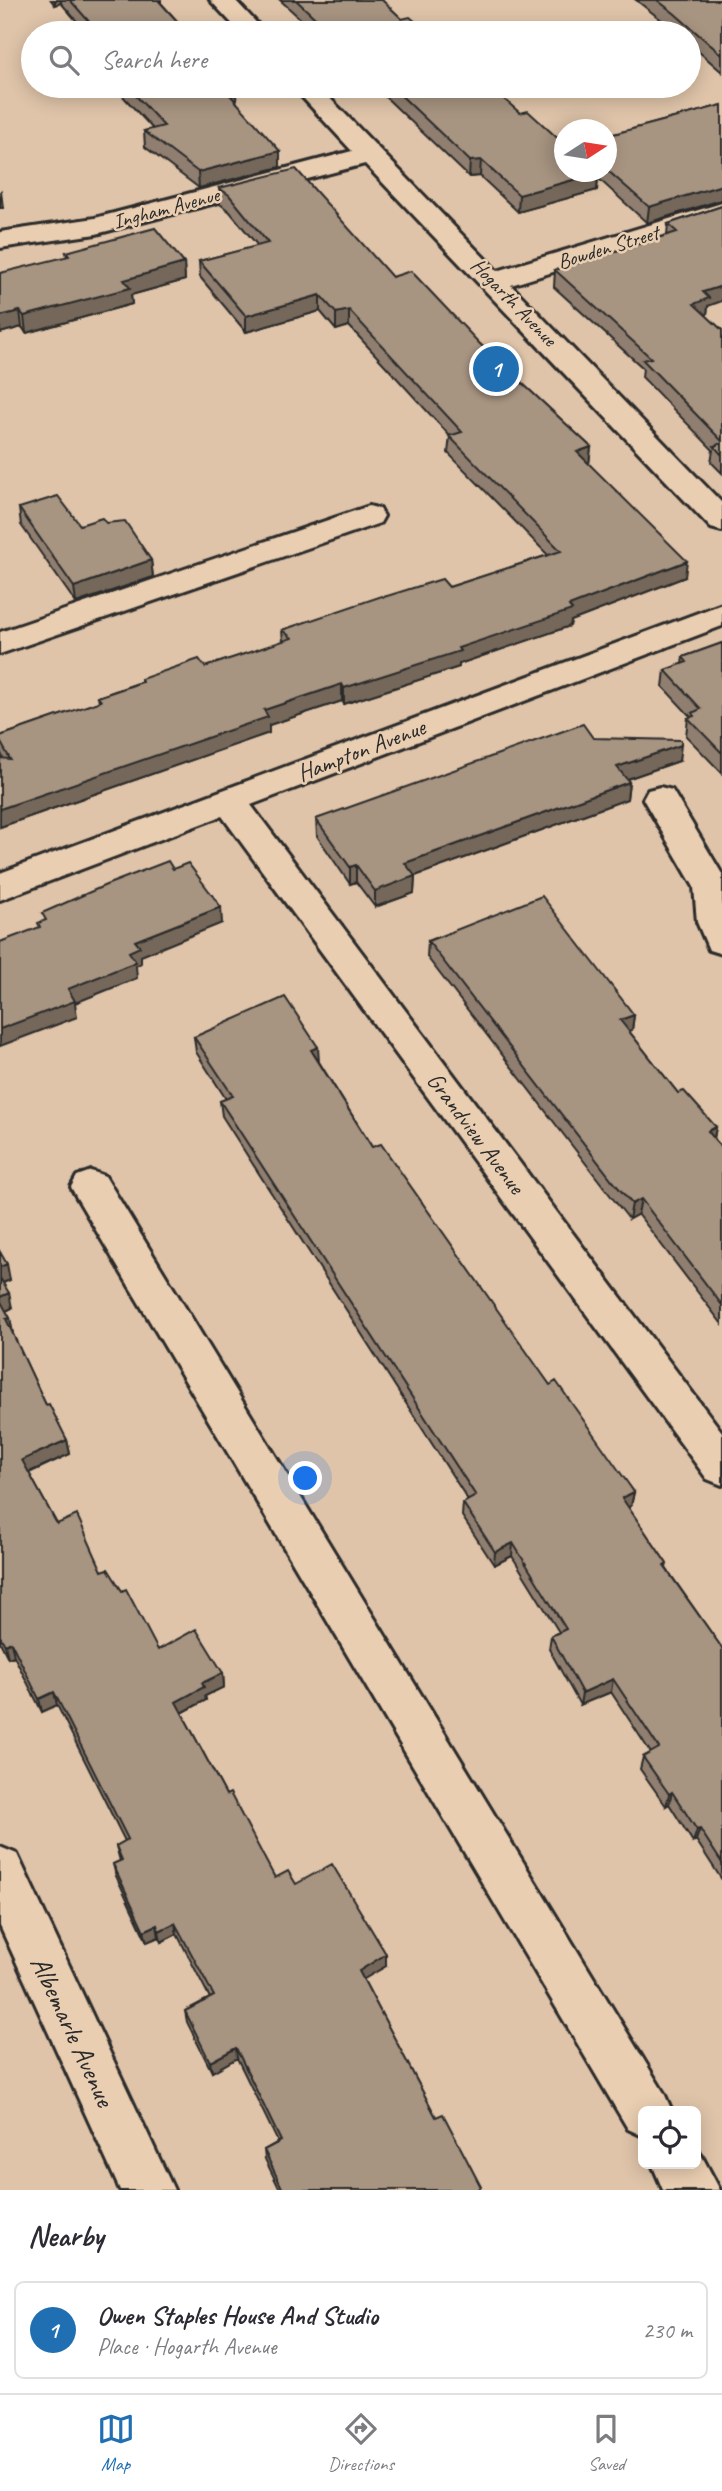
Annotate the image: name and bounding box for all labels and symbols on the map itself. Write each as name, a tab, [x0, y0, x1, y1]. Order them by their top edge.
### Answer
north arrow	[554, 119, 617, 182]
street label: Ingham Avenue	[110, 181, 224, 235]
street label: Bowden Street	[554, 218, 665, 275]
street label: Hogarth Avenue	[465, 252, 563, 352]
pin: 1	[473, 343, 519, 395]
street label: Hampton Avenue	[293, 711, 431, 788]
street label: Grandview Avenue	[420, 1066, 533, 1202]
your location	[288, 1461, 322, 1495]
street label: Albemarle Avenue	[23, 1950, 124, 2114]

